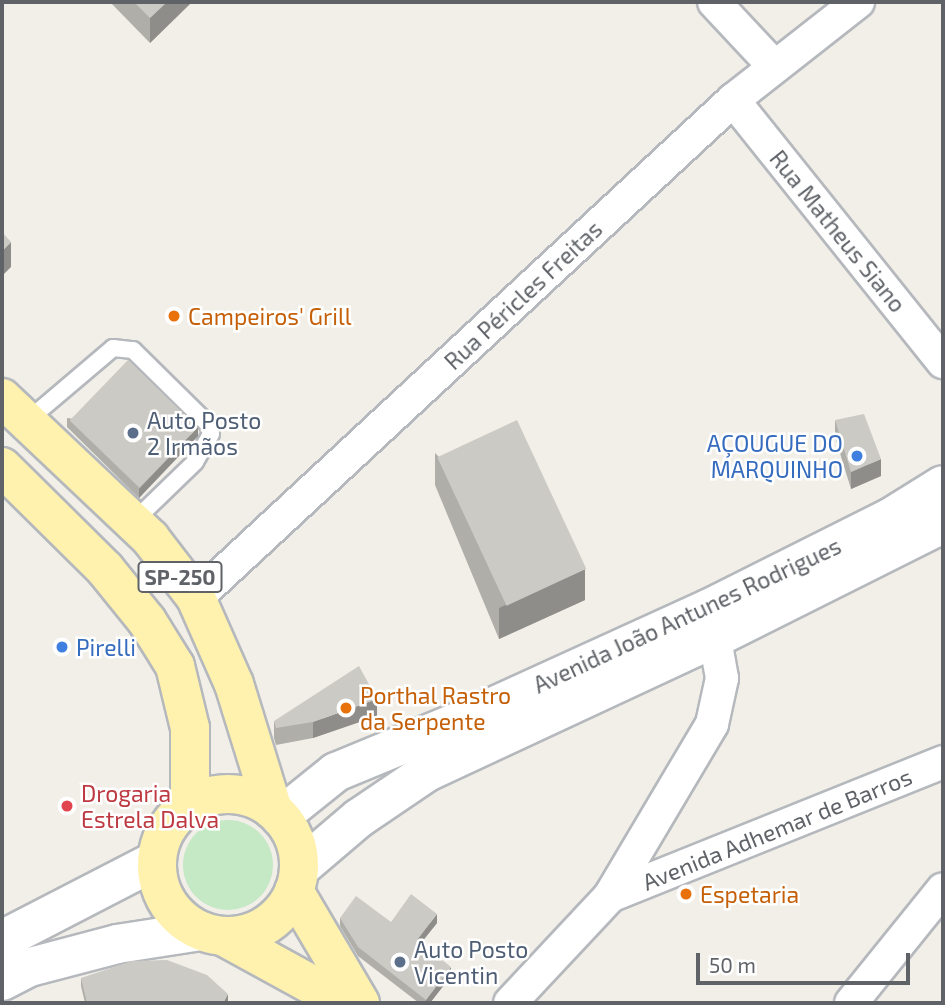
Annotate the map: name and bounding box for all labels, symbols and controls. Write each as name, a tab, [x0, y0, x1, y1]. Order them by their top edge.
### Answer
street label: Rua Matheus Siano	[764, 145, 912, 317]
street label: Rua Péricles Freitas	[439, 215, 607, 375]
place label: Campeiros' Grill	[188, 302, 352, 330]
marker: Campeiros' Grill	[166, 308, 182, 324]
place label: Auto Posto 2 Irmãos	[147, 406, 261, 460]
marker: Auto Posto 2 Irmãos	[125, 425, 141, 441]
place label: AÇOUGUE DO MARQUINHO	[707, 429, 843, 483]
marker: AÇOUGUE DO MARQUINHO	[849, 448, 865, 464]
street label: Avenida João Antunes Rodrigues	[528, 531, 846, 699]
road number: SP-250	[136, 560, 224, 594]
place label: Pirelli	[76, 633, 136, 661]
marker: Pirelli	[54, 639, 70, 655]
place label: Porthal Rastro da Serpente	[360, 681, 512, 735]
marker: Porthal Rastro da Serpente	[338, 700, 354, 716]
street label: Avenida Adhemar de Barros	[638, 762, 916, 896]
place label: Drogaria Estrela Dalva	[81, 779, 219, 833]
marker: Drogaria Estrela Dalva	[59, 798, 75, 814]
place label: Espetaria	[700, 880, 799, 908]
marker: Espetaria	[678, 886, 694, 902]
place label: Auto Posto Vicentin	[414, 935, 528, 989]
scale bar	[700, 939, 914, 983]
text: 50 m	[709, 952, 756, 977]
marker: Auto Posto Vicentin	[392, 954, 408, 970]

